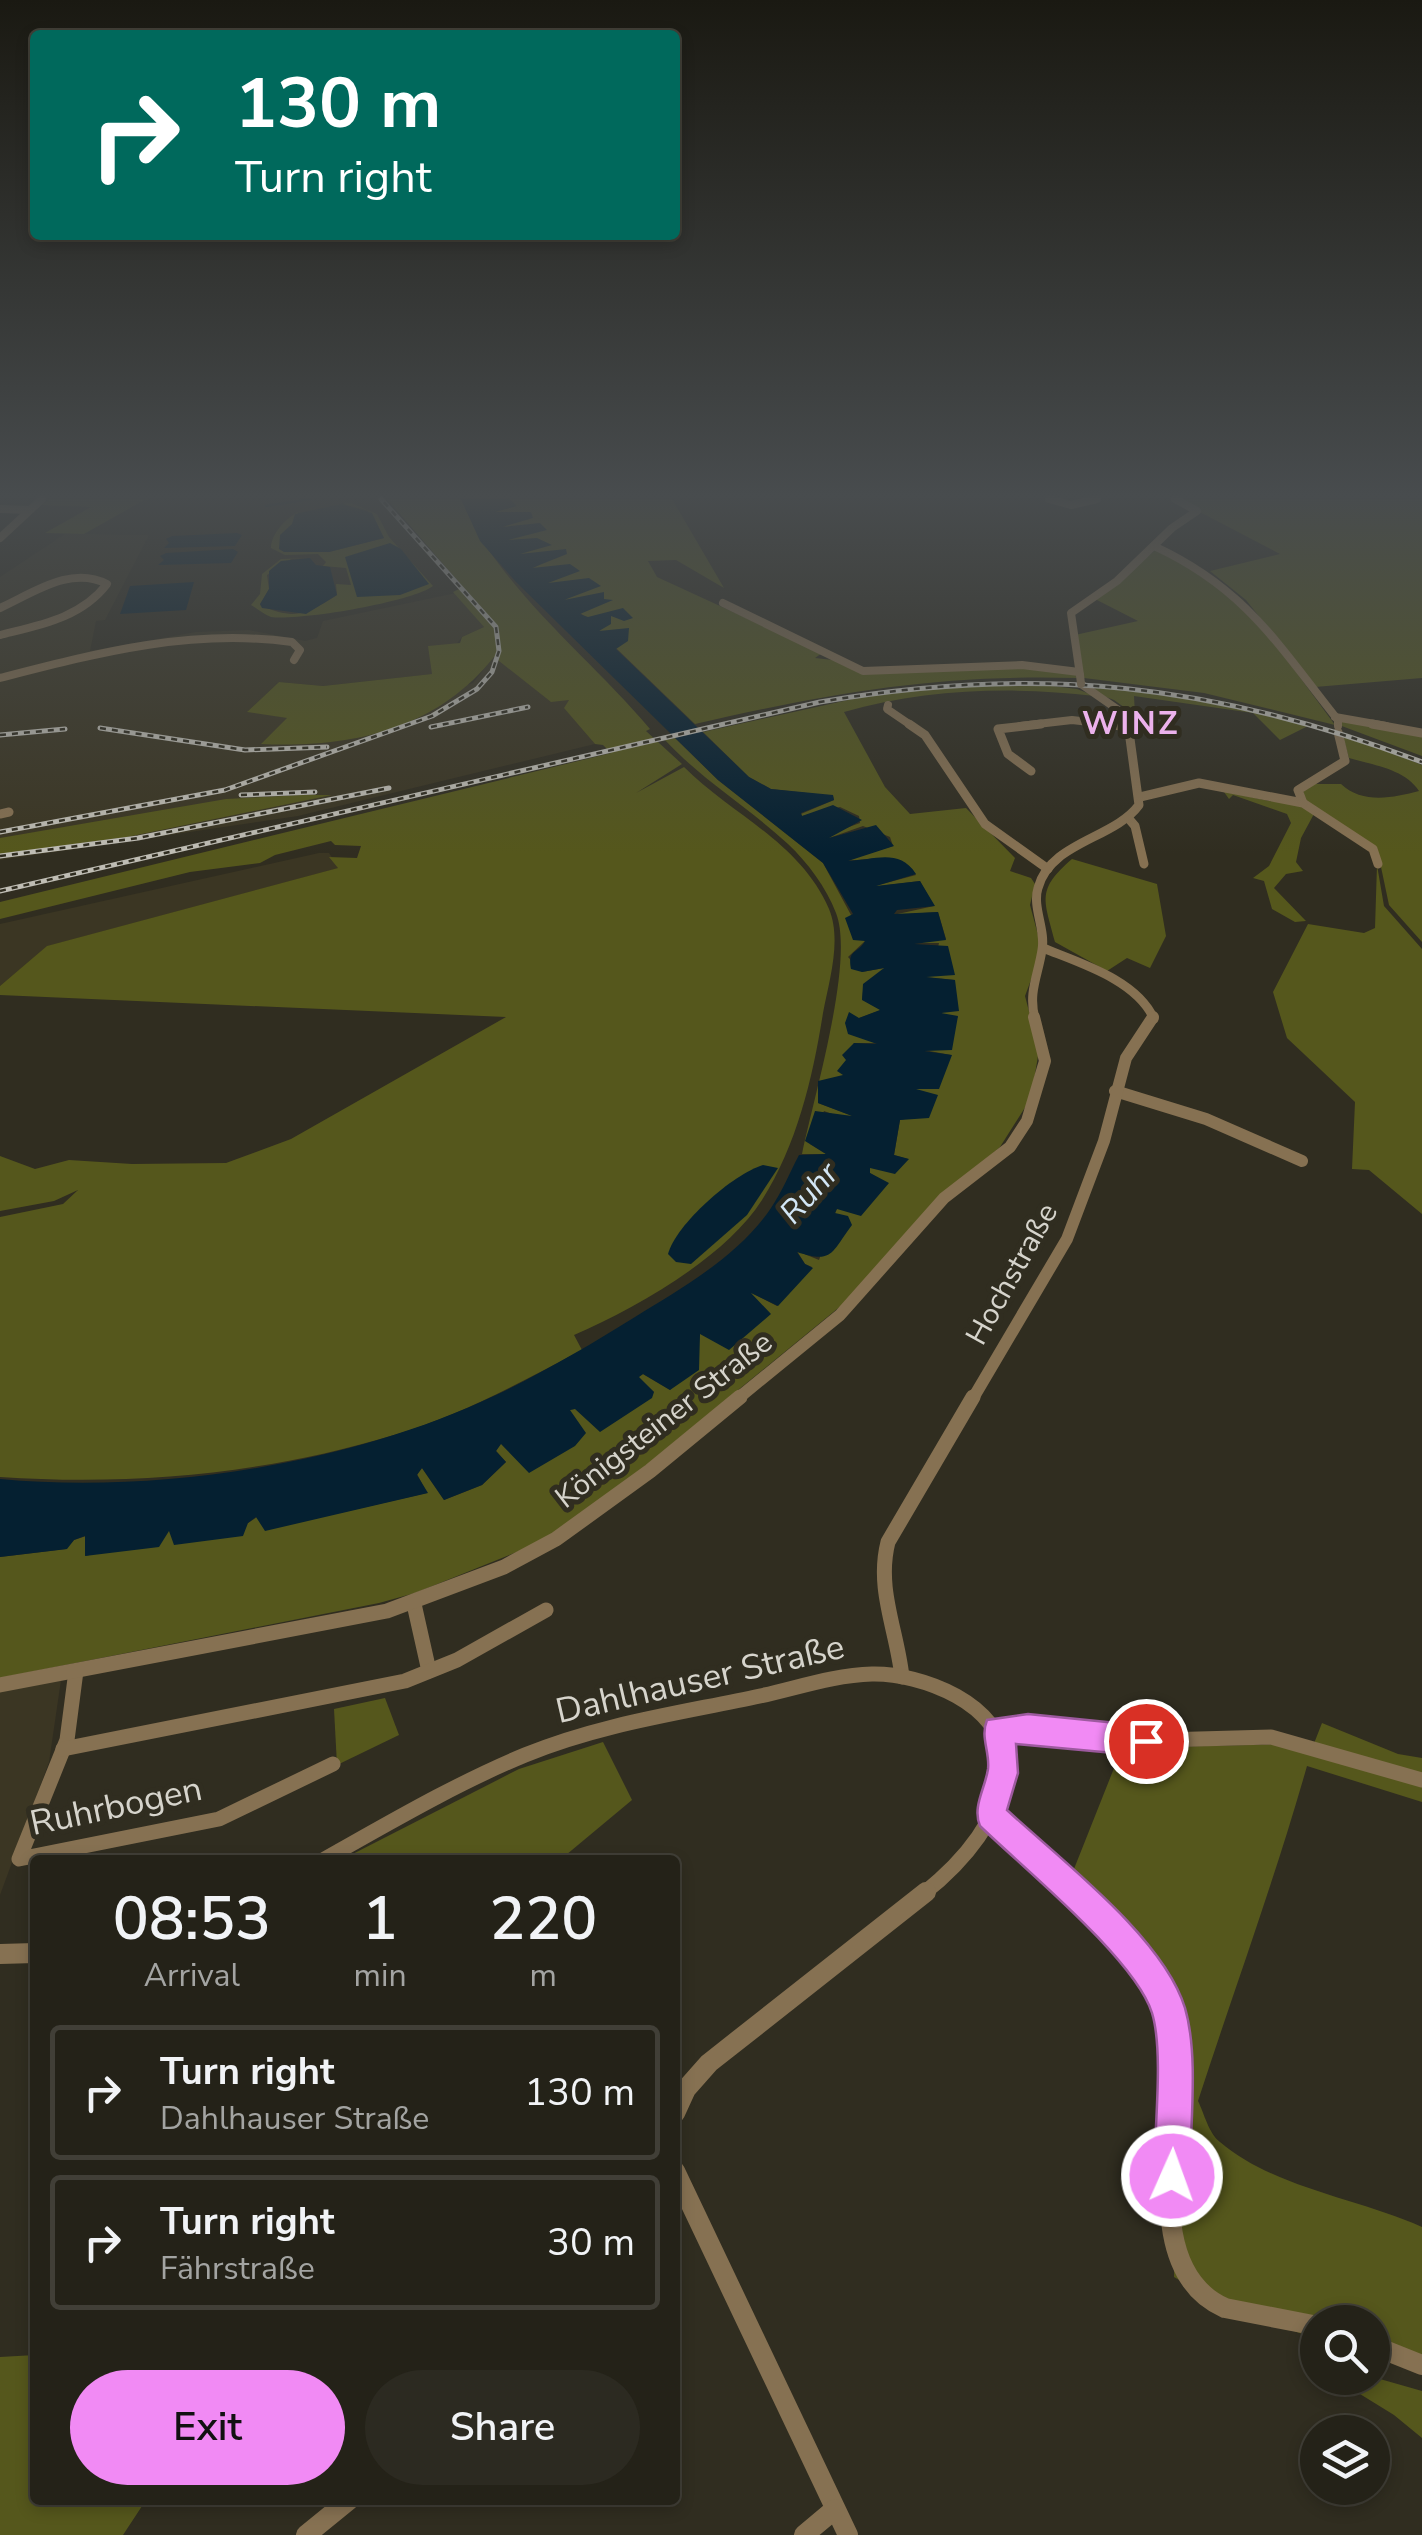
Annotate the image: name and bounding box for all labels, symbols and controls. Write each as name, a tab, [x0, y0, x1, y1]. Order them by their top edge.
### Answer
text: 130 m	[235, 56, 441, 152]
icon: right	[70, 70, 200, 200]
text: Turn right	[235, 147, 432, 208]
district label: WINZ	[1082, 702, 1180, 745]
water label: Ruhr	[770, 1152, 849, 1233]
street label: Hochstraße	[956, 1196, 1068, 1352]
street label: Königsteiner Straße	[547, 1322, 781, 1518]
street label: Dahlhauser Straße	[551, 1623, 849, 1735]
pin	[1104, 1699, 1189, 1784]
icon: arrive	[1119, 1714, 1174, 1769]
street label: Ruhrbogen	[26, 1765, 206, 1847]
text: 08:53	[113, 1878, 271, 1960]
text: 1	[362, 1878, 398, 1960]
text: 220	[489, 1878, 597, 1960]
text: Arrival	[144, 1954, 240, 1997]
text: min	[354, 1954, 407, 1997]
text: m	[530, 1954, 557, 1997]
text: Turn right	[160, 2046, 335, 2097]
icon: right	[75, 2065, 130, 2120]
text: 130 m	[524, 2067, 635, 2118]
text: Dahlhauser Straße	[160, 2097, 429, 2140]
position arrow	[1120, 2124, 1224, 2228]
text: Turn right	[160, 2196, 335, 2247]
icon: right	[75, 2215, 130, 2270]
text: 30 m	[547, 2217, 635, 2268]
text: Fährstraße	[160, 2247, 315, 2290]
map controls	[1300, 2305, 1390, 2505]
button: search	[1300, 2305, 1390, 2395]
button: Exit	[70, 2370, 345, 2485]
button: Share	[365, 2370, 640, 2485]
button: layers	[1300, 2415, 1390, 2505]

